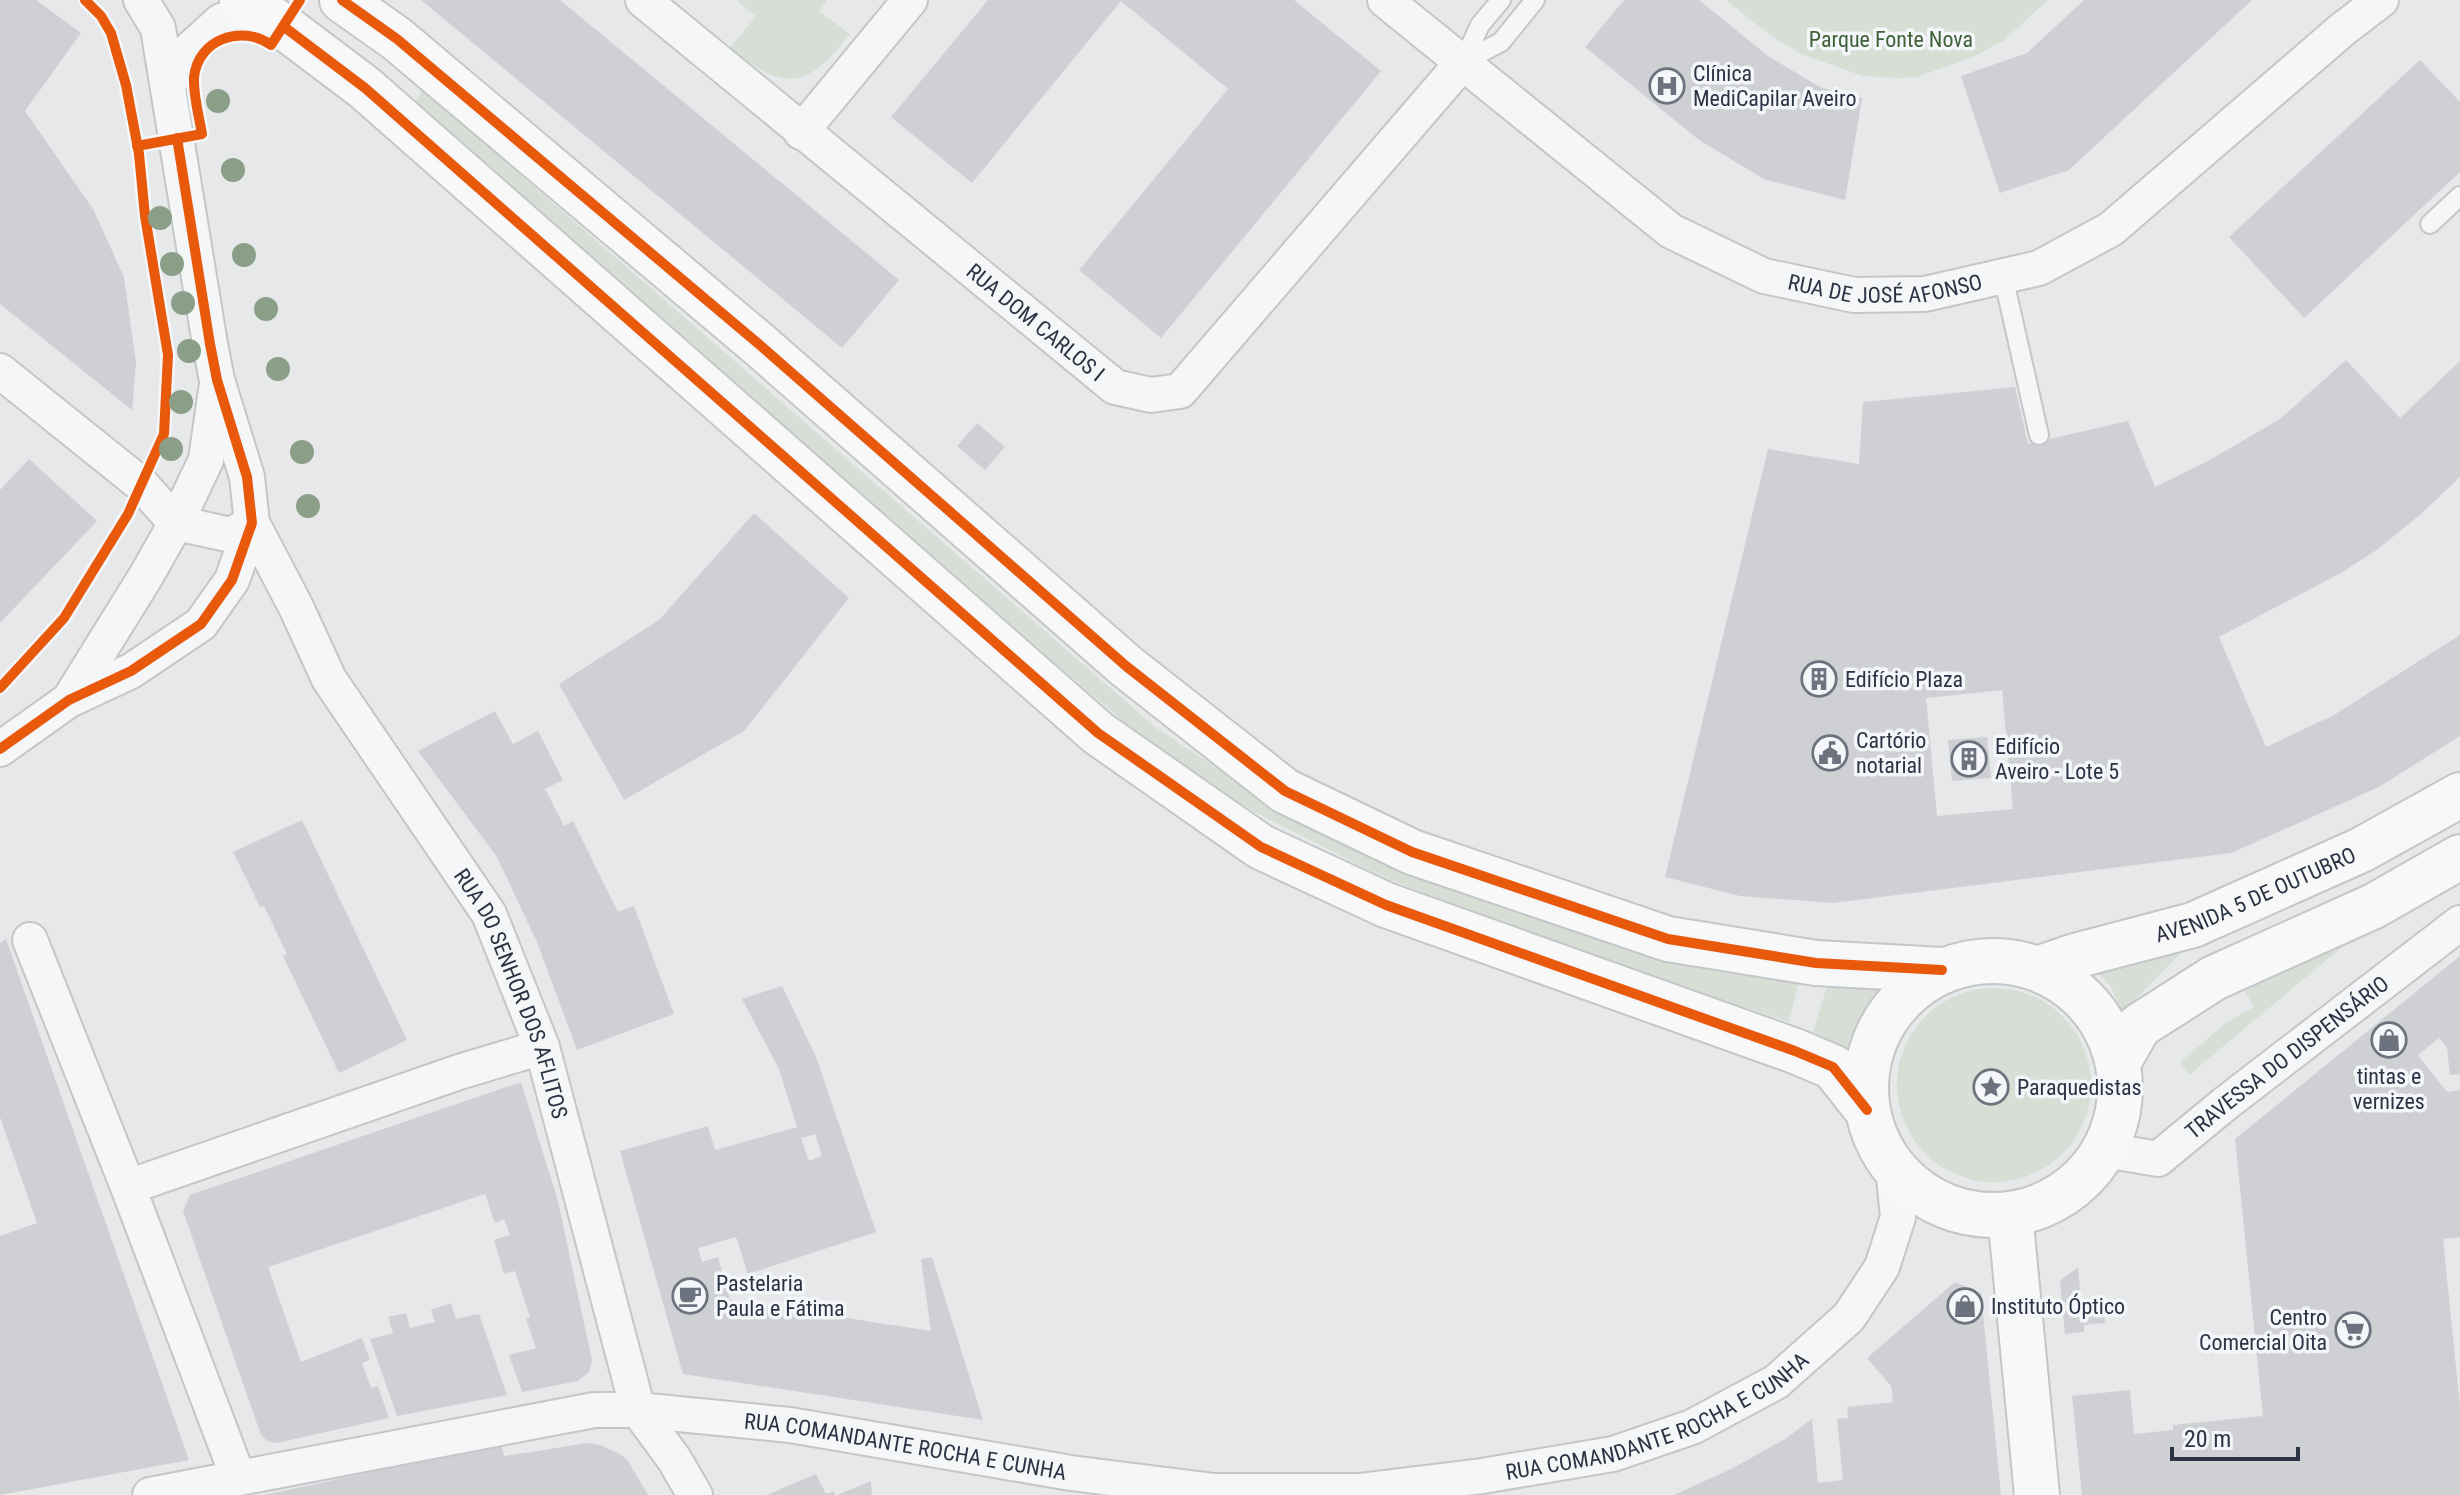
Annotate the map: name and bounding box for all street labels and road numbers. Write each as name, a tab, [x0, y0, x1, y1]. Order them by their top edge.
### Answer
street label: RUA DOM CARLOS I	[962, 259, 1110, 386]
street label: RUA DE JOSÉ AFONSO	[1786, 269, 1985, 308]
street label: AVENIDA 5 DE OUTUBRO	[2153, 842, 2360, 947]
street label: RUA DO SENHOR DOS AFLITOS	[449, 864, 572, 1121]
street label: TRAVESSA DO DISPENSÁRIO	[2180, 971, 2394, 1144]
street label: RUA COMANDANTE ROCHA E CUNHA	[1504, 1347, 1814, 1485]
street label: RUA COMANDANTE ROCHA E CUNHA	[743, 1409, 1069, 1485]

